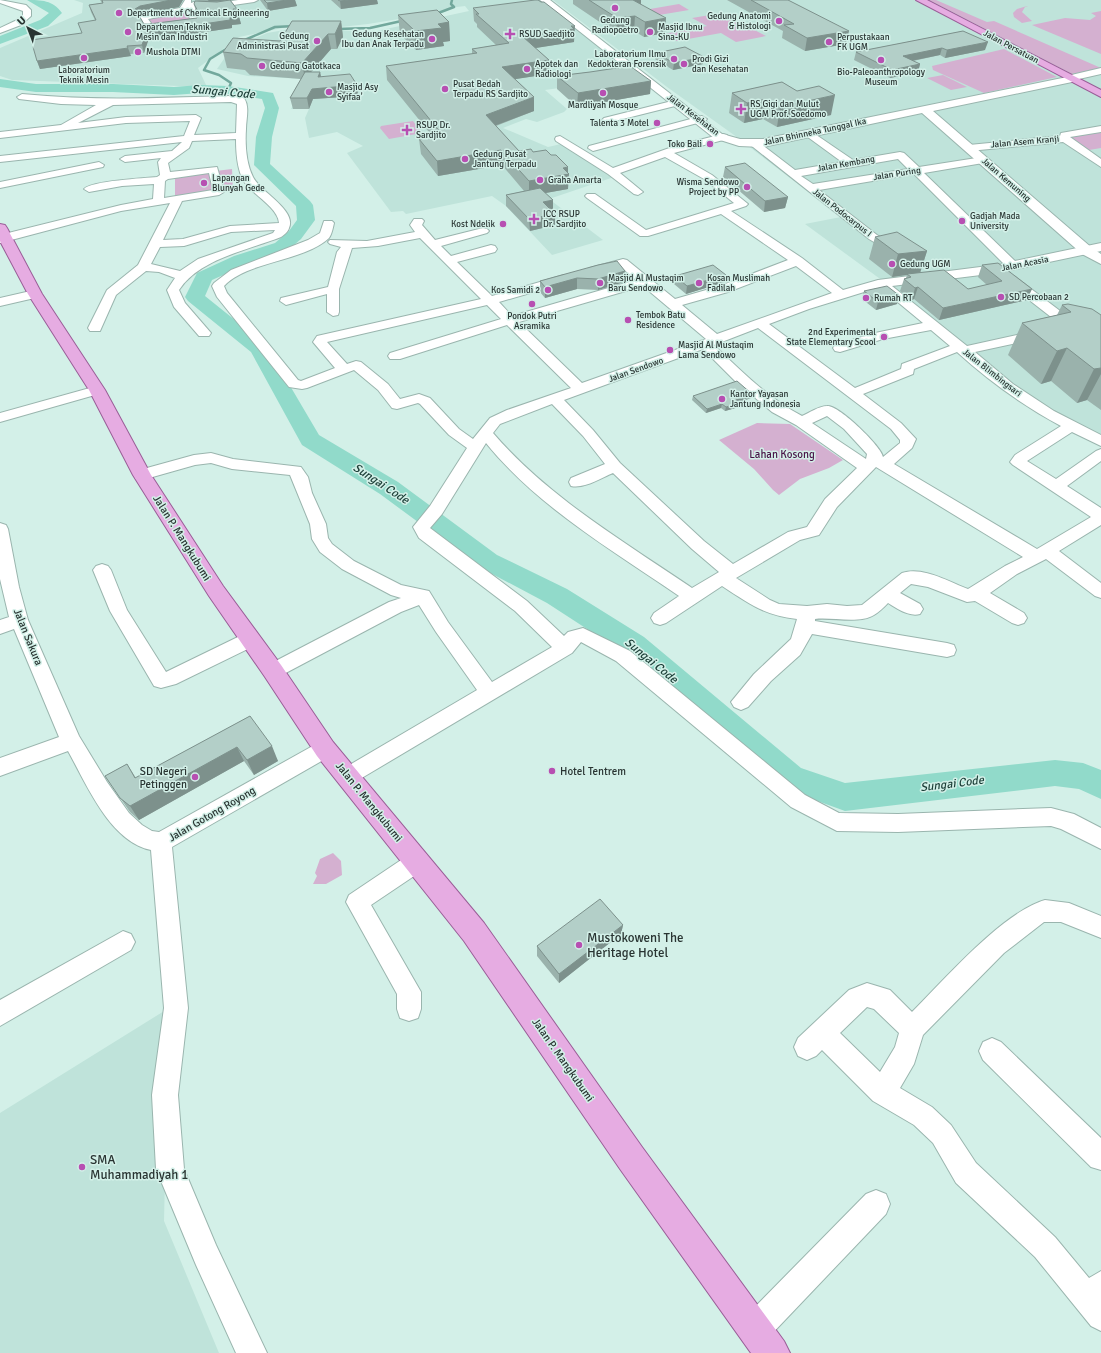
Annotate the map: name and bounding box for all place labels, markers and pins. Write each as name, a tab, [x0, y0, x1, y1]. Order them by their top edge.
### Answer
marker: Gedung Radiopoetro	[610, 3, 620, 13]
marker: Department of Chemical Engineering	[114, 8, 124, 18]
place label: Department of Chemical Engineering	[127, 8, 269, 19]
place label: Gedung Anatomi & Histologi	[707, 11, 771, 32]
place label: Gedung Radiopoetro	[592, 15, 639, 36]
marker: Gedung Anatomi & Histologi	[774, 16, 784, 26]
place label: Departemen Teknik Mesin dan Industri	[136, 22, 210, 43]
place label: Masjid Ibnu Sina-KU	[658, 22, 703, 43]
marker: Departemen Teknik Mesin dan Industri	[123, 27, 133, 37]
marker: Masjid Ibnu Sina-KU	[645, 27, 655, 37]
marker: RSUD Saedjito	[504, 28, 516, 40]
place label: Gedung Kesehatan Ibu dan Anak Terpadu	[342, 29, 424, 50]
place label: RSUD Saedjito	[519, 29, 575, 40]
place label: Gedung Administrasi Pusat	[237, 31, 309, 52]
place label: Perpustakaan FK UGM	[837, 32, 890, 53]
marker: Gedung Kesehatan Ibu dan Anak Terpadu	[427, 34, 437, 44]
marker: Gedung Administrasi Pusat	[312, 36, 322, 46]
marker: Perpustakaan FK UGM	[824, 37, 834, 47]
marker: Mushola DTMI	[133, 47, 143, 57]
place label: Mushola DTMI	[146, 47, 201, 58]
place label: Laboratorium Ilmu Kedokteran Forensik	[587, 49, 666, 70]
marker: Laboratorium Teknik Mesin	[79, 53, 89, 63]
marker: Laboratorium Ilmu Kedokteran Forensik	[669, 54, 679, 64]
place label: Prodi Gizi dan Kesehatan	[692, 54, 748, 75]
marker: Bio-Paleoanthropology Museum	[876, 55, 886, 65]
place label: Apotek dan Radiologi	[535, 59, 578, 80]
marker: Prodi Gizi dan Kesehatan	[679, 59, 689, 69]
marker: Gedung Gatotkaca	[257, 61, 267, 71]
place label: Gedung Gatotkaca	[270, 61, 341, 72]
marker: Apotek dan Radiologi	[522, 64, 532, 74]
place label: Laboratorium Teknik Mesin	[58, 65, 110, 86]
place label: Bio-Paleoanthropology Museum	[837, 67, 926, 88]
place label: Pusat Bedah Terpadu RS Sardjito	[453, 79, 528, 100]
place label: Masjid Asy Syifaa'	[337, 82, 379, 103]
marker: Pusat Bedah Terpadu RS Sardjito	[440, 84, 450, 94]
marker: Masjid Asy Syifaa'	[324, 87, 334, 97]
marker: Mardliyah Mosque	[598, 88, 608, 98]
place label: RS Gigi dan Mulut UGM Prof. Soedomo	[750, 99, 827, 120]
place label: Mardliyah Mosque	[568, 100, 639, 111]
marker: RS Gigi dan Mulut UGM Prof. Soedomo	[735, 103, 747, 115]
place label: Talenta 3 Motel	[590, 118, 649, 129]
marker: Talenta 3 Motel	[652, 118, 662, 128]
place label: RSUP Dr. Sardjito	[416, 120, 450, 141]
marker: RSUP Dr. Sardjito	[401, 124, 413, 136]
place label: Toko Bali	[668, 139, 702, 150]
marker: Toko Bali	[705, 139, 715, 149]
place label: Gedung Pusat Jantung Terpadu	[473, 149, 537, 170]
marker: Gedung Pusat Jantung Terpadu	[460, 154, 470, 164]
place label: Lapangan Blunyah Gede	[212, 173, 265, 194]
marker: Graha Amarta	[535, 175, 545, 185]
place label: Graha Amarta	[548, 175, 602, 186]
place label: Wisma Sendowo Project by PP	[676, 177, 739, 198]
marker: Lapangan Blunyah Gede	[199, 178, 209, 188]
marker: Wisma Sendowo Project by PP	[742, 182, 752, 192]
place label: ICC RSUP Dr. Sardjito	[543, 209, 586, 230]
place label: Gadjah Mada University	[970, 211, 1021, 232]
marker: ICC RSUP Dr. Sardjito	[528, 213, 540, 225]
marker: Gadjah Mada University	[957, 216, 967, 226]
place label: Kost Ndelik	[451, 219, 495, 230]
marker: Kost Ndelik	[498, 219, 508, 229]
marker: Gedung UGM	[887, 259, 897, 269]
place label: Gedung UGM	[900, 259, 951, 270]
place label: Masjid Al Mustaqim Baru Sendowo	[608, 273, 684, 294]
place label: Kosan Muslimah Fadilah	[707, 273, 770, 294]
marker: Masjid Al Mustaqim Baru Sendowo	[595, 278, 605, 288]
marker: Kosan Muslimah Fadilah	[694, 278, 704, 288]
place label: Kos Samidi 2	[491, 285, 540, 296]
marker: Kos Samidi 2	[543, 285, 553, 295]
marker: SD Percobaan 2	[996, 292, 1006, 302]
place label: SD Percobaan 2	[1009, 292, 1069, 303]
marker: Rumah RT	[861, 293, 871, 303]
place label: Rumah RT	[874, 293, 913, 304]
marker: Pondok Putri Asramika	[527, 299, 537, 309]
place label: Tembok Batu Residence	[636, 310, 685, 331]
place label: Pondok Putri Asramika	[507, 311, 557, 332]
marker: Tembok Batu Residence	[623, 315, 633, 325]
place label: 2nd Experimental State Elementary Scool	[786, 327, 876, 348]
marker: 2nd Experimental State Elementary Scool	[879, 332, 889, 342]
place label: Masjid Al Mustaqim Lama Sendowo	[678, 340, 754, 361]
marker: Masjid Al Mustaqim Lama Sendowo	[665, 345, 675, 355]
place label: Kantor Yayasan Jantung Indonesia	[730, 389, 801, 410]
marker: Kantor Yayasan Jantung Indonesia	[717, 394, 727, 404]
place label: SD Negeri Petinggen	[140, 765, 187, 791]
place label: Hotel Tentrem	[560, 765, 626, 778]
marker: Hotel Tentrem	[547, 766, 557, 776]
marker: SD Negeri Petinggen	[190, 772, 200, 782]
place label: Mustokoweni The Heritage Hotel	[587, 930, 684, 961]
marker: Mustokoweni The Heritage Hotel	[574, 940, 584, 950]
place label: SMA Muhammadiyah 1	[90, 1152, 188, 1183]
marker: SMA Muhammadiyah 1	[77, 1162, 87, 1172]

